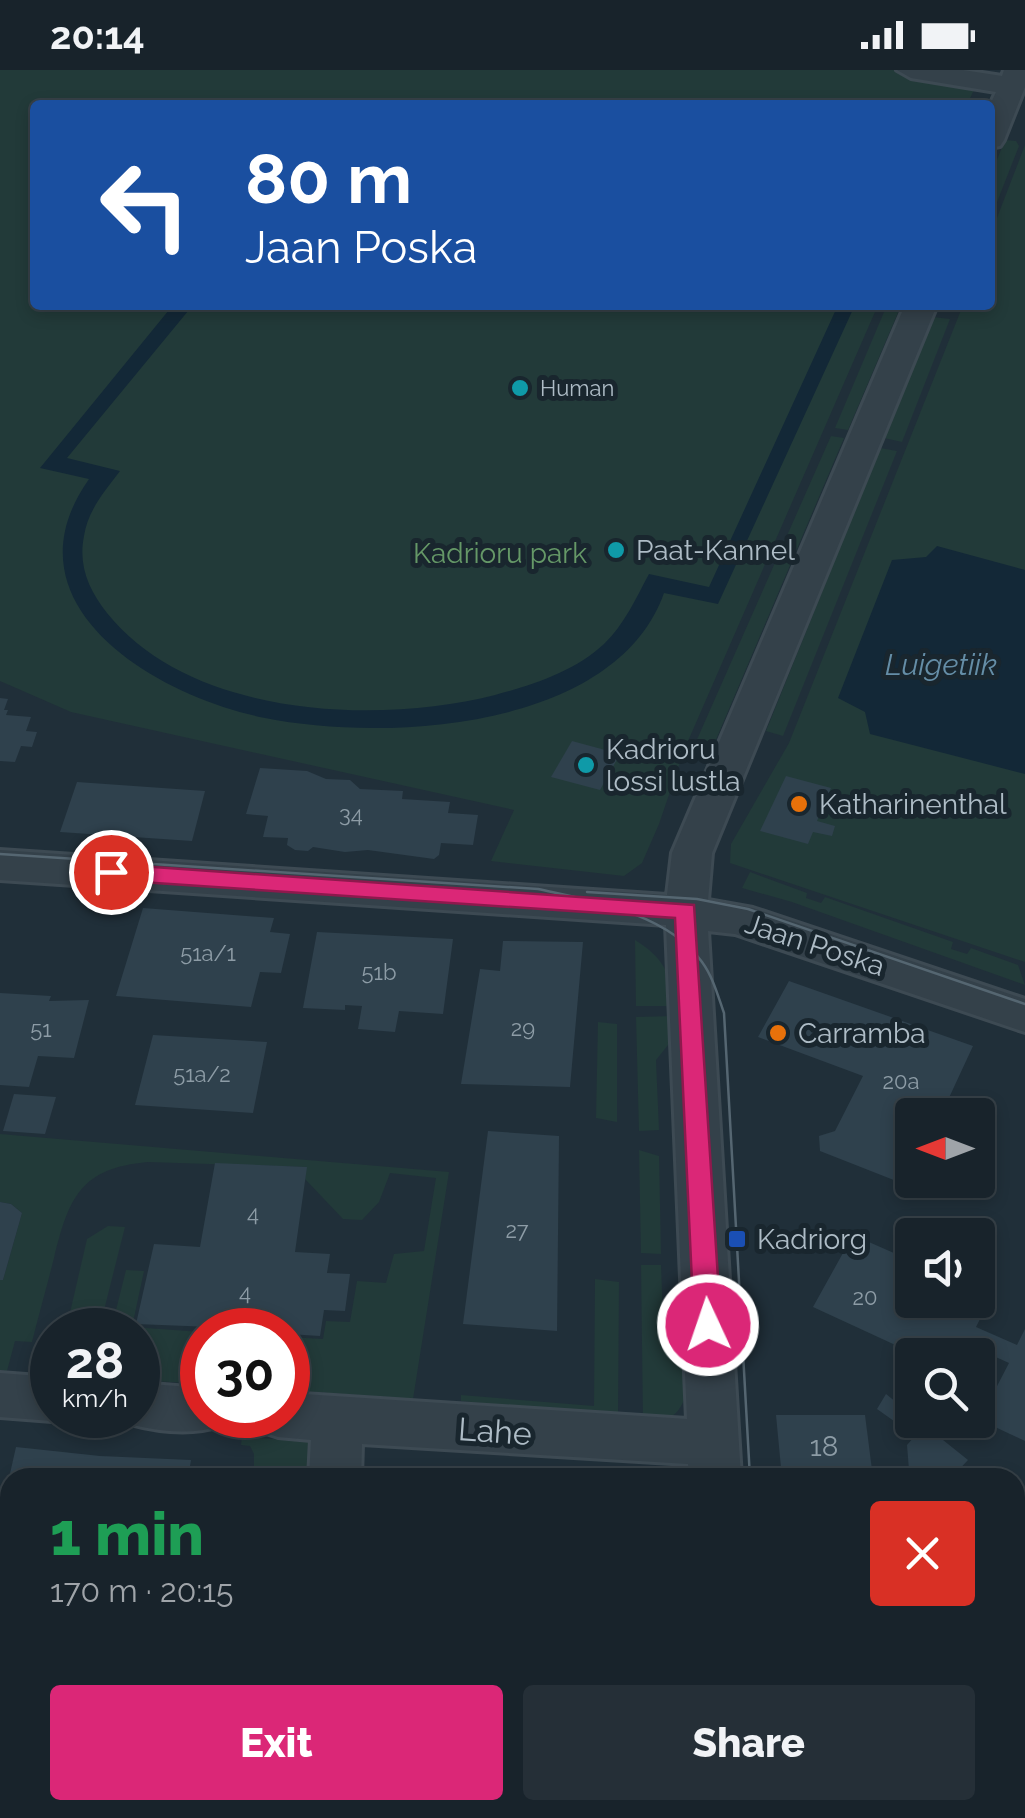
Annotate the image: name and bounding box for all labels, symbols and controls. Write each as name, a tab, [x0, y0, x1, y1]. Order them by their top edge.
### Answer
text: 20:14	[50, 13, 145, 58]
text: 80 m	[245, 137, 412, 219]
icon: left	[80, 140, 210, 270]
text: Jaan Poska	[245, 221, 477, 274]
place label: Human	[540, 375, 614, 401]
marker: Human	[509, 377, 531, 399]
place label: Paat-Kannel	[636, 534, 795, 567]
park label: Kadrioru park	[413, 537, 587, 570]
marker: Paat-Kannel	[605, 539, 627, 561]
water label: Luigetiik	[885, 647, 997, 682]
place label: Kadrioru lossi lustla	[606, 733, 741, 798]
marker: Kadrioru lossi lustla	[575, 754, 597, 776]
place label: Katharinenthal	[819, 788, 1007, 821]
marker: Katharinenthal	[788, 793, 810, 815]
house number: 34	[339, 801, 363, 827]
pin	[69, 830, 154, 915]
icon: arrive	[84, 845, 139, 900]
street label: Jaan Poska	[741, 907, 889, 983]
house number: 51a/1	[180, 940, 236, 966]
house number: 51b	[362, 959, 396, 985]
house number: 29	[511, 1015, 535, 1041]
house number: 51	[30, 1016, 52, 1042]
place label: Carramba	[798, 1017, 926, 1050]
marker: Carramba	[767, 1022, 789, 1044]
house number: 51a/2	[173, 1061, 231, 1087]
house number: 20a	[883, 1068, 919, 1094]
north arrow	[895, 1098, 995, 1198]
map controls	[895, 1098, 995, 1438]
house number: 4	[247, 1200, 259, 1226]
house number: 27	[505, 1217, 529, 1243]
button: sound	[895, 1218, 995, 1318]
place label: Kadriorg	[757, 1223, 867, 1256]
marker: Kadriorg	[726, 1228, 748, 1250]
position arrow	[656, 1273, 760, 1377]
house number: 4	[239, 1279, 251, 1305]
house number: 20	[853, 1284, 877, 1310]
speed limit sign: 30	[180, 1308, 310, 1438]
text: 28	[66, 1331, 124, 1390]
button: search	[895, 1338, 995, 1438]
text: km/h	[62, 1383, 128, 1413]
street label: Lahe	[457, 1410, 533, 1452]
house number: 18	[810, 1430, 838, 1463]
text: 1 min	[50, 1499, 204, 1569]
button: close	[870, 1501, 975, 1606]
text: 170 m · 20:15	[50, 1572, 233, 1609]
button: Exit	[50, 1685, 503, 1800]
button: Share	[523, 1685, 975, 1800]

